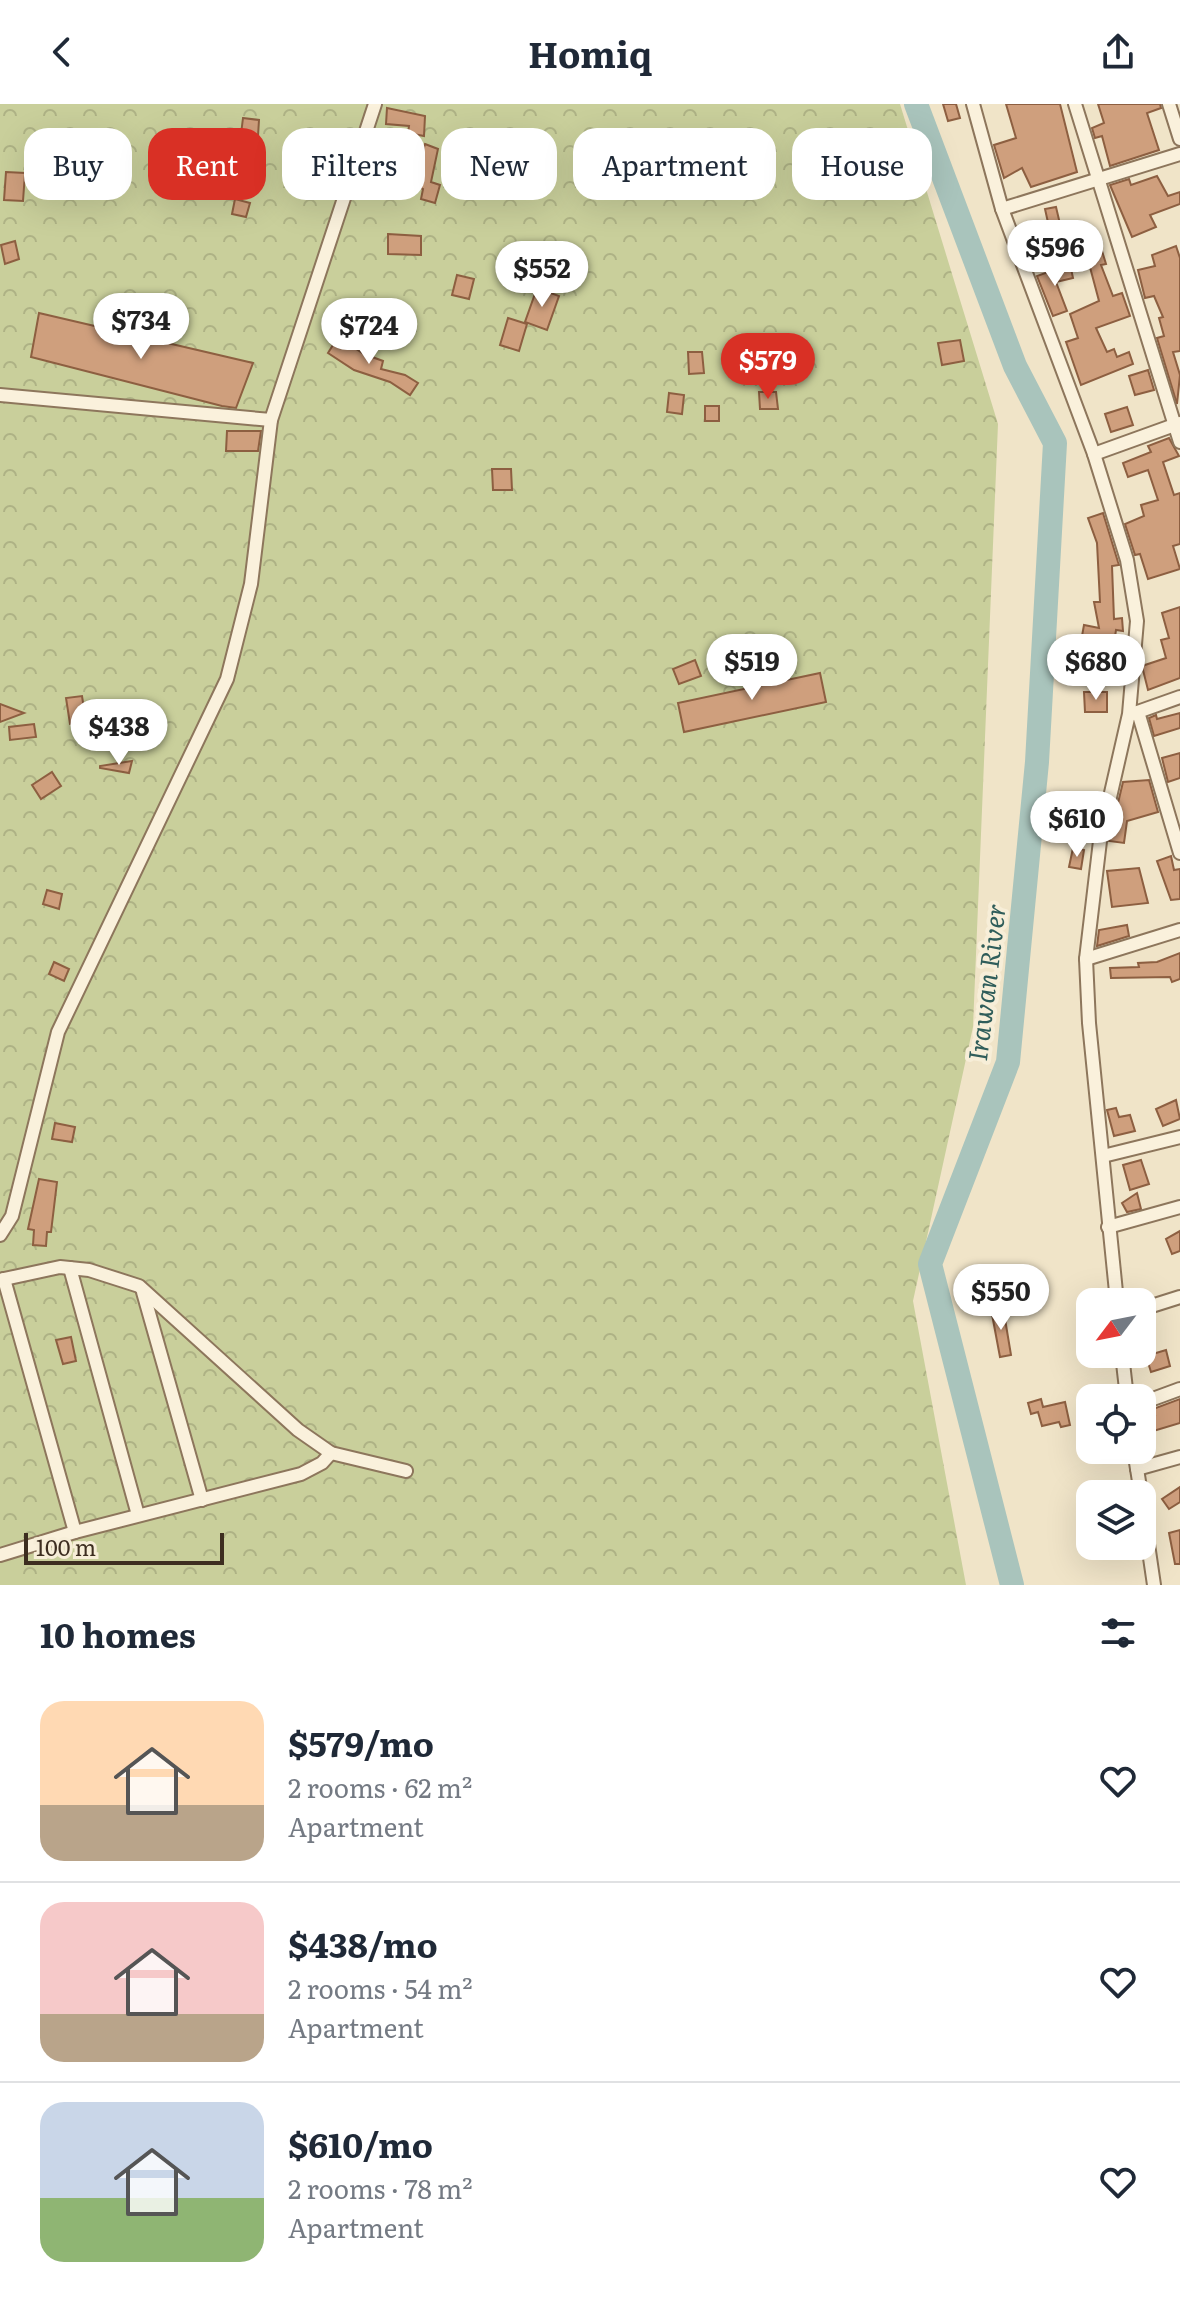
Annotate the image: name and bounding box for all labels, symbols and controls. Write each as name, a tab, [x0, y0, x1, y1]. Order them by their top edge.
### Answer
text: Homiq	[528, 26, 652, 79]
icon: back	[40, 30, 84, 74]
icon: share	[1096, 30, 1140, 74]
chip: Buy	[24, 128, 132, 200]
chip: Rent	[148, 128, 266, 200]
chip: Filters	[282, 128, 425, 200]
chip: New	[441, 128, 557, 200]
chip: Apartment	[573, 128, 776, 200]
chip: House	[792, 128, 932, 200]
pin: $596	[1008, 220, 1102, 288]
text: $596	[1025, 226, 1085, 265]
pin: $552	[495, 241, 589, 309]
text: $552	[513, 247, 571, 286]
pin: $734	[94, 293, 188, 361]
pin: $724	[322, 298, 416, 366]
text: $734	[111, 299, 171, 338]
text: $724	[339, 304, 399, 343]
pin: $579	[721, 333, 815, 401]
text: $579	[739, 339, 797, 378]
pin: $519	[705, 634, 799, 702]
pin: $680	[1049, 634, 1143, 702]
text: $519	[724, 640, 780, 679]
text: $680	[1065, 640, 1127, 679]
pin: $438	[72, 699, 166, 767]
text: $438	[89, 705, 149, 744]
pin: $610	[1030, 791, 1124, 859]
text: $610	[1048, 797, 1106, 836]
water label: Irawan River	[956, 901, 1014, 1063]
pin: $550	[954, 1264, 1048, 1332]
text: $550	[971, 1270, 1031, 1309]
north arrow	[1076, 1288, 1156, 1368]
map controls	[1076, 1288, 1156, 1560]
button: locate	[1076, 1384, 1156, 1464]
button: layers	[1076, 1480, 1156, 1560]
scale bar	[24, 1529, 224, 1565]
text: 100 m	[36, 1530, 96, 1563]
text: 10 homes	[40, 1608, 196, 1658]
icon: filters	[1096, 1611, 1140, 1655]
text: $579/mo	[288, 1717, 434, 1767]
icon: home	[104, 1733, 200, 1829]
icon: heart	[1096, 1759, 1140, 1803]
text: 2 rooms · 62 m²	[288, 1767, 472, 1806]
text: Apartment	[288, 1806, 424, 1845]
text: $438/mo	[288, 1918, 438, 1968]
icon: home	[104, 1934, 200, 2030]
icon: heart	[1096, 1960, 1140, 2004]
text: 2 rooms · 54 m²	[288, 1968, 473, 2007]
text: Apartment	[288, 2007, 424, 2046]
text: $610/mo	[288, 2118, 433, 2168]
icon: home	[104, 2134, 200, 2230]
icon: heart	[1096, 2160, 1140, 2204]
text: 2 rooms · 78 m²	[288, 2168, 473, 2207]
text: Apartment	[288, 2207, 424, 2246]

